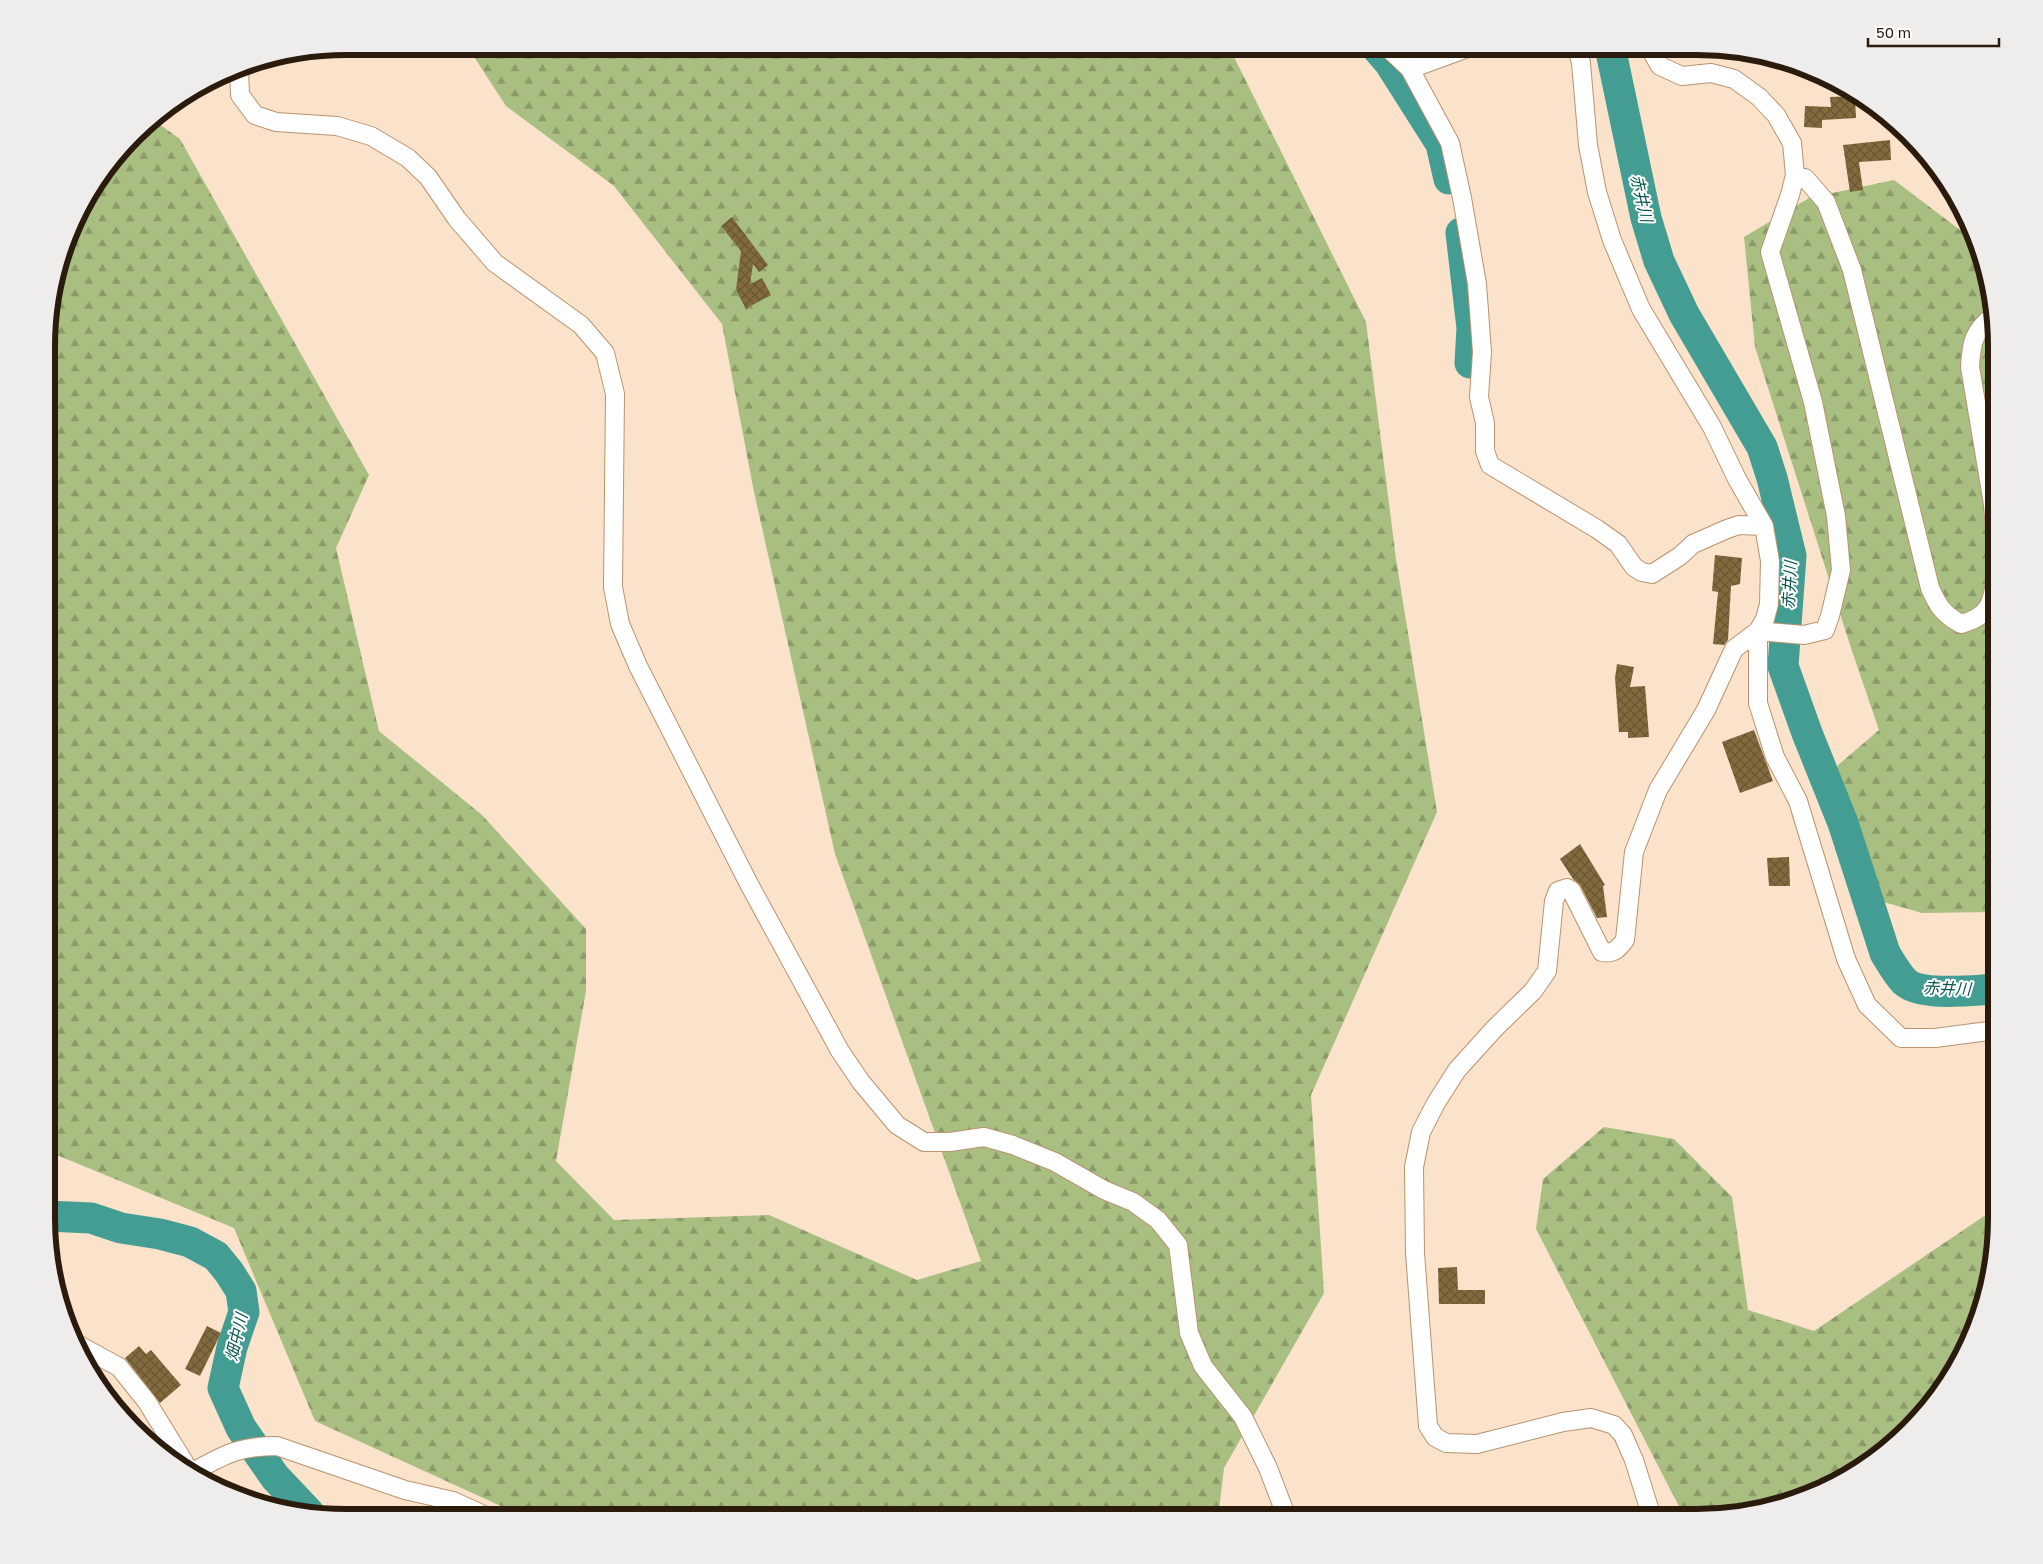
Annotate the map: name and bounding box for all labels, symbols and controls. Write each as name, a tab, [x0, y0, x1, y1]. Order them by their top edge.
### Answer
scale bar	[1868, 15, 1999, 47]
text: 50 m	[1876, 23, 1911, 41]
water label: 赤井川	[1627, 172, 1658, 226]
water label: 赤井川	[1778, 559, 1800, 609]
water label: 赤井川	[1923, 977, 1973, 999]
water label: 畑中川	[221, 1309, 252, 1363]

